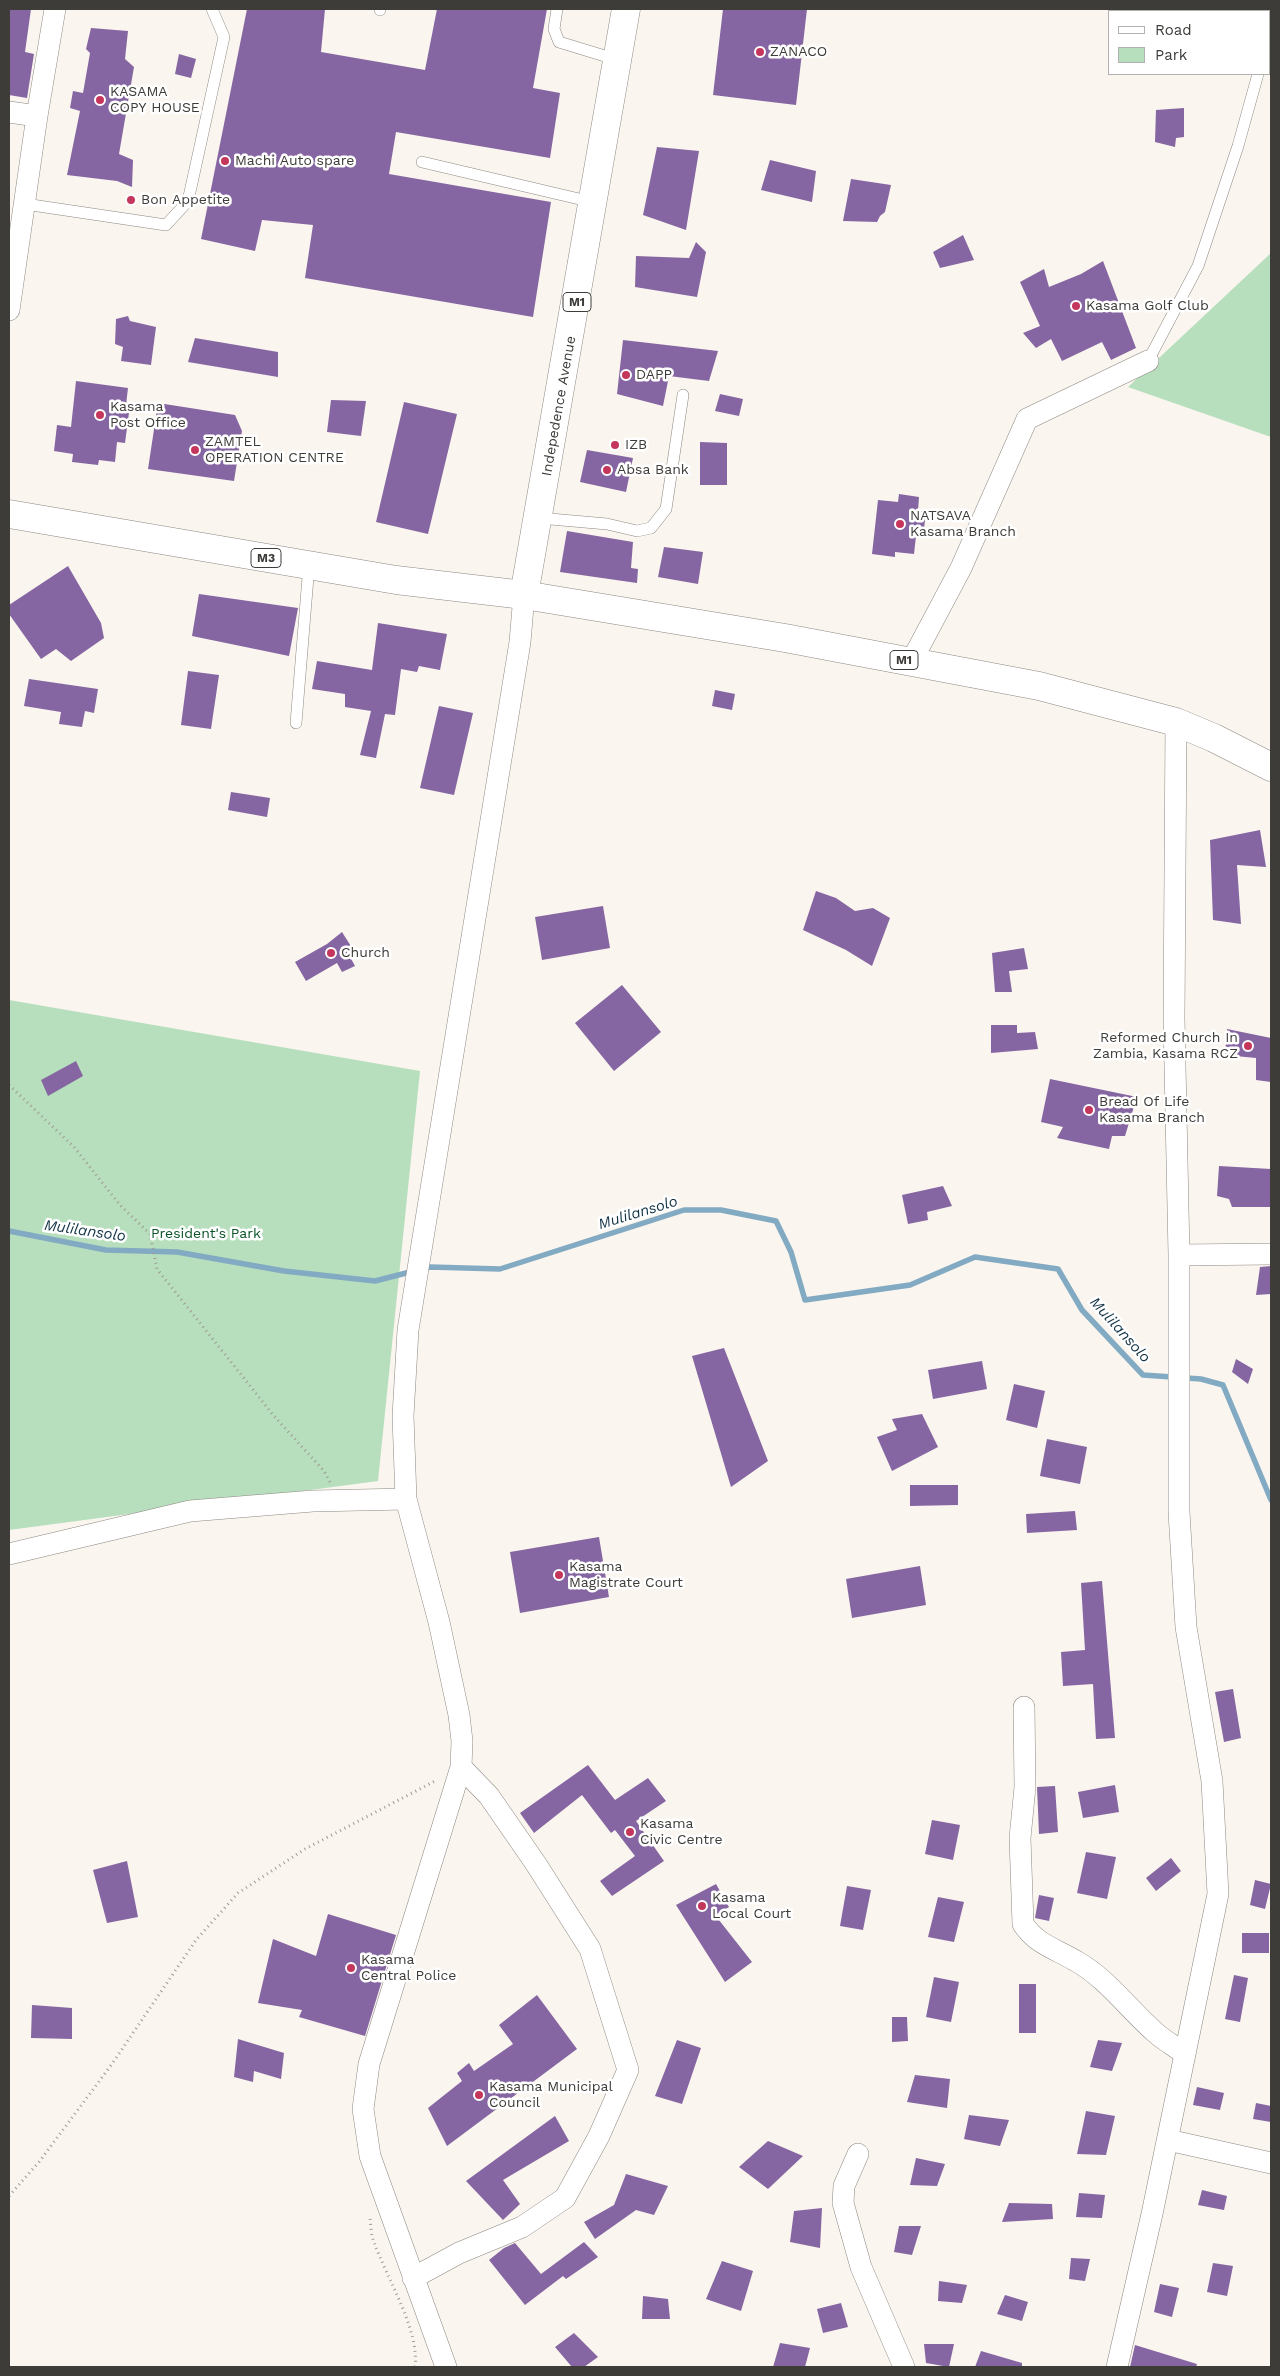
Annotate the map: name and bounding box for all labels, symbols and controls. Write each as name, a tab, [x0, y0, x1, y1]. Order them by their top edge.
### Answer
legend	[1108, 10, 1270, 75]
text: Road	[1155, 21, 1192, 39]
place label: ZANACO	[770, 44, 827, 60]
marker: ZANACO	[754, 46, 766, 58]
text: Park	[1155, 46, 1187, 64]
place label: KASAMA COPY HOUSE	[110, 84, 200, 116]
marker: KASAMA COPY HOUSE	[94, 94, 106, 106]
place label: Machi Auto spare	[235, 153, 354, 169]
marker: Machi Auto spare	[219, 155, 231, 167]
place label: Bon Appetite	[141, 192, 230, 208]
marker: Bon Appetite	[125, 194, 137, 206]
road number: M1	[563, 292, 591, 312]
place label: Kasama Golf Club	[1086, 298, 1209, 314]
marker: Kasama Golf Club	[1070, 300, 1082, 312]
street label: Indepedence Avenue	[538, 335, 580, 477]
place label: DAPP	[636, 367, 672, 383]
marker: DAPP	[620, 369, 632, 381]
place label: Kasama Post Office	[110, 399, 186, 432]
marker: Kasama Post Office	[94, 409, 106, 421]
place label: ZAMTEL OPERATION CENTRE	[205, 434, 344, 467]
place label: IZB	[625, 437, 647, 453]
marker: IZB	[609, 439, 621, 451]
marker: ZAMTEL OPERATION CENTRE	[189, 444, 201, 456]
place label: Absa Bank	[617, 462, 689, 478]
marker: Absa Bank	[601, 464, 613, 476]
place label: NATSAVA Kasama Branch	[910, 508, 1016, 540]
marker: NATSAVA Kasama Branch	[894, 518, 906, 530]
road number: M3	[251, 548, 281, 568]
road number: M1	[890, 650, 918, 670]
place label: Church	[341, 945, 390, 961]
marker: Church	[325, 947, 337, 959]
place label: Reformed Church In Zambia, Kasama RCZ	[1093, 1030, 1238, 1062]
marker: Reformed Church In Zambia, Kasama RCZ	[1242, 1040, 1254, 1052]
place label: Bread Of Life Kasama Branch	[1099, 1094, 1205, 1126]
marker: Bread Of Life Kasama Branch	[1083, 1104, 1095, 1116]
water label: Mulilansolo	[596, 1192, 680, 1234]
water label: Mulilansolo	[43, 1216, 127, 1246]
park label: President's Park	[151, 1226, 261, 1242]
water label: Mulilansolo	[1086, 1293, 1154, 1367]
place label: Kasama Magistrate Court	[569, 1559, 683, 1591]
marker: Kasama Magistrate Court	[553, 1569, 565, 1581]
place label: Kasama Civic Centre	[640, 1816, 723, 1848]
marker: Kasama Civic Centre	[624, 1826, 636, 1838]
place label: Kasama Local Court	[712, 1890, 791, 1922]
marker: Kasama Local Court	[696, 1900, 708, 1912]
place label: Kasama Central Police	[361, 1952, 456, 1984]
marker: Kasama Central Police	[345, 1962, 357, 1974]
place label: Kasama Municipal Council	[489, 2079, 613, 2112]
marker: Kasama Municipal Council	[473, 2089, 485, 2101]

